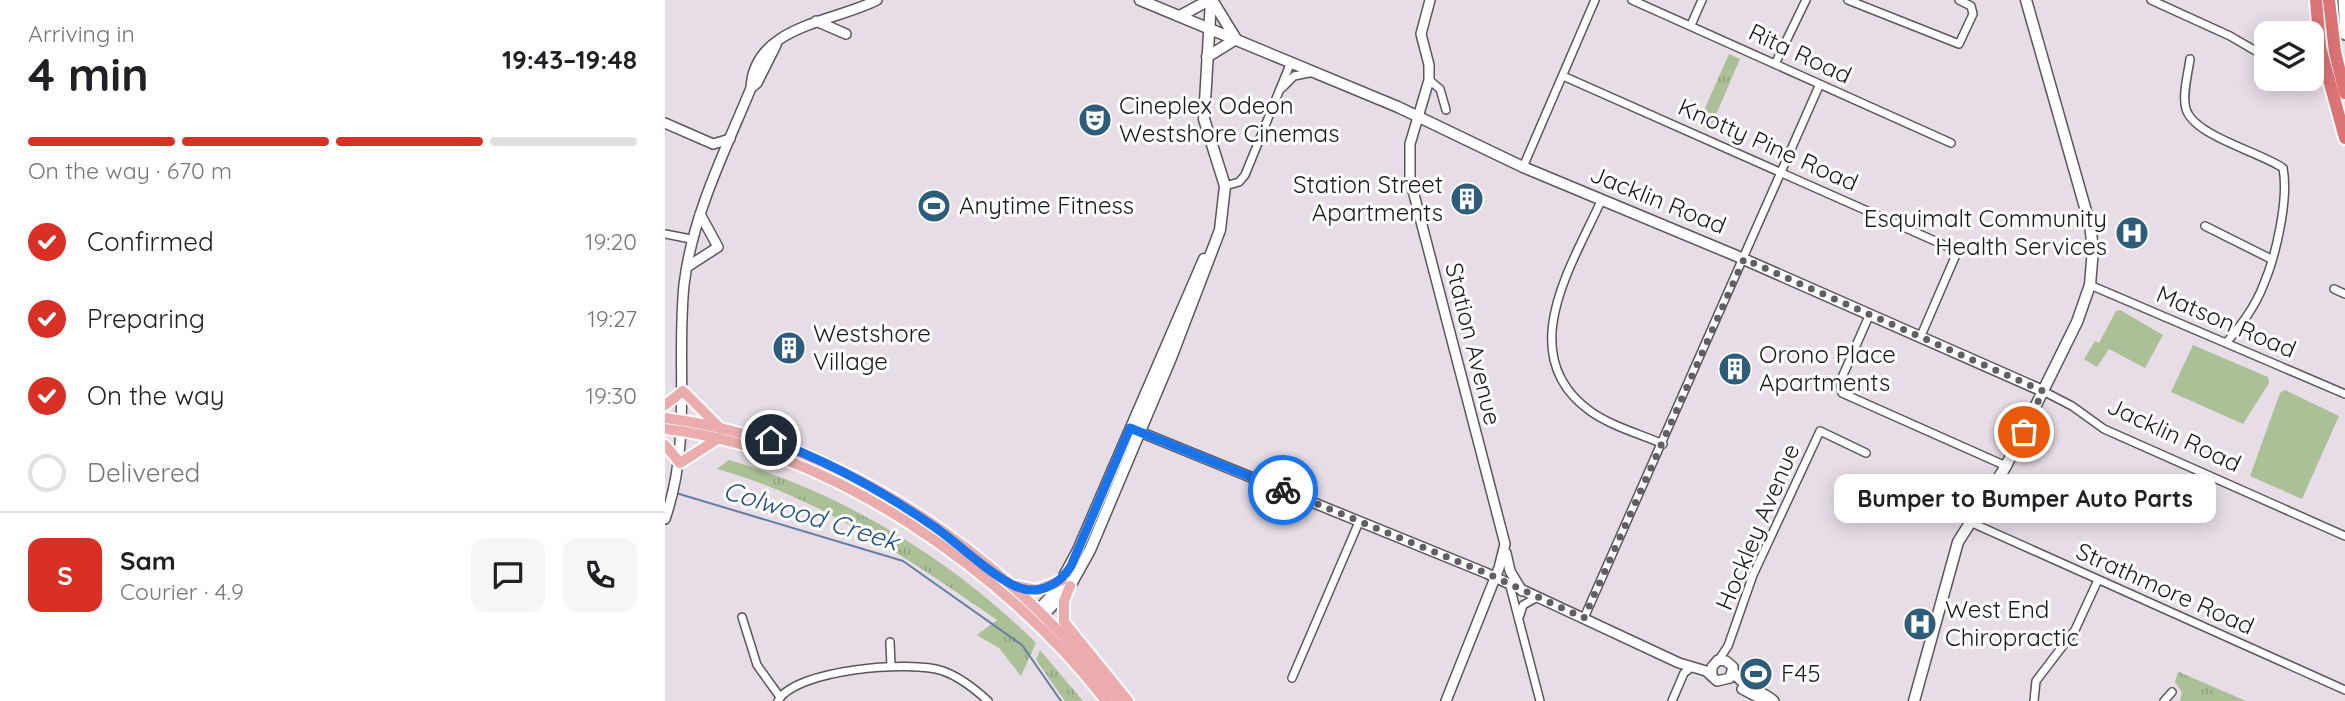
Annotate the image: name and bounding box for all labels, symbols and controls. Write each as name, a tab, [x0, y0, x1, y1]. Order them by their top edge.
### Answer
street label: Rita Road	[1744, 16, 1857, 90]
text: Arriving in	[28, 19, 135, 48]
map controls	[2254, 21, 2324, 91]
button: layers	[2254, 21, 2324, 91]
text: 19:43–19:48	[502, 43, 637, 76]
text: 4 min	[28, 45, 149, 103]
place label: Cineplex Odeon Westshore Cinemas	[1119, 90, 1339, 148]
street label: Knotty Pine Road	[1674, 91, 1863, 197]
theatre icon: Cineplex Odeon Westshore Cinemas	[1076, 101, 1114, 139]
text: On the way · 670 m	[28, 156, 232, 185]
street label: Jacklin Road	[1586, 158, 1731, 240]
place label: Station Street Apartments	[1293, 169, 1443, 227]
building icon: Station Street Apartments	[1448, 180, 1486, 218]
sports icon: Anytime Fitness	[915, 187, 953, 225]
place label: Anytime Fitness	[959, 190, 1134, 220]
place label: Esquimalt Community Health Services	[1864, 203, 2107, 261]
hospital icon: Esquimalt Community Health Services	[2113, 214, 2151, 252]
icon: check	[28, 223, 66, 261]
text: Confirmed	[87, 225, 214, 258]
text: 19:20	[585, 227, 637, 256]
street label: Station Avenue	[1439, 259, 1509, 428]
street label: Matson Road	[2152, 278, 2301, 364]
icon: check	[28, 300, 66, 338]
text: Preparing	[87, 302, 205, 335]
text: 19:27	[587, 304, 637, 333]
place label: Westshore Village	[813, 318, 931, 376]
building icon: Westshore Village	[770, 329, 808, 367]
place label: Orono Place Apartments	[1759, 339, 1896, 397]
building icon: Orono Place Apartments	[1716, 350, 1754, 388]
icon: check	[28, 377, 66, 415]
text: On the way	[87, 379, 225, 412]
text: 19:30	[586, 381, 637, 410]
street label: Jacklin Road	[2103, 390, 2246, 478]
pin	[1994, 402, 2054, 462]
pin	[741, 410, 801, 470]
icon: bag	[2005, 413, 2043, 451]
icon: home	[752, 421, 790, 459]
street label: Hockley Avenue	[1709, 439, 1806, 614]
courier	[1248, 455, 1318, 525]
text: Delivered	[87, 456, 200, 489]
icon: bike	[1264, 471, 1302, 509]
water label: Colwood Creek	[719, 473, 905, 558]
callout: Bumper to Bumper Auto Parts	[1833, 474, 2215, 523]
text: Bumper to Bumper Auto Parts	[1857, 484, 2193, 513]
street label: Strathmore Road	[2072, 535, 2259, 641]
button: chat	[471, 538, 545, 612]
button: phone	[563, 538, 637, 612]
text: Sam	[120, 544, 176, 577]
text: S	[57, 559, 73, 592]
text: Courier · 4.9	[120, 577, 244, 606]
place label: West End Chiropractic	[1945, 594, 2079, 652]
hospital icon: West End Chiropractic	[1901, 605, 1939, 643]
sports icon: F45	[1737, 655, 1775, 693]
place label: F45	[1781, 658, 1821, 688]

